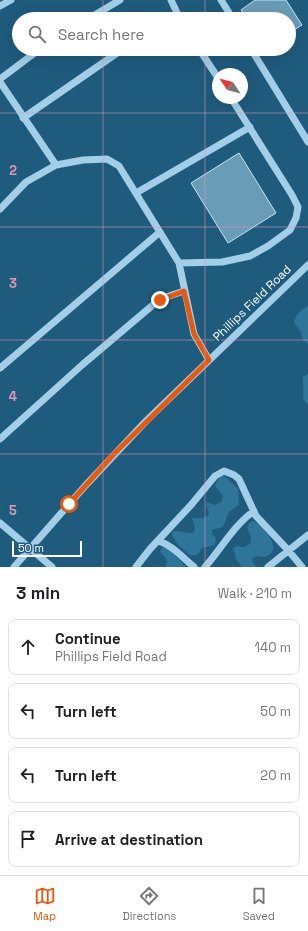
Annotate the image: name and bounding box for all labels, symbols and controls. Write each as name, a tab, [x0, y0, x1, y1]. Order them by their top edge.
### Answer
search box	[12, 12, 296, 56]
icon: search	[26, 23, 48, 45]
text: Search here	[58, 25, 144, 44]
north arrow	[212, 68, 248, 104]
text: 2	[9, 162, 17, 179]
street label: Phillips Field Road	[209, 261, 295, 345]
text: 3	[9, 275, 17, 292]
route end	[151, 291, 169, 309]
text: 4	[9, 388, 17, 405]
route start	[60, 495, 78, 513]
text: 5	[9, 502, 17, 519]
scale bar	[12, 539, 82, 558]
text: 50 m	[18, 541, 44, 555]
text: 3 min	[16, 582, 60, 604]
text: Walk · 210 m	[218, 585, 292, 602]
text: Continue	[55, 629, 121, 648]
icon: ahead	[17, 636, 39, 658]
text: 140 m	[255, 639, 291, 656]
text: Phillips Field Road	[55, 648, 167, 665]
icon: left	[17, 700, 39, 722]
text: Turn left	[55, 702, 117, 721]
text: 50 m	[260, 703, 291, 720]
icon: left	[17, 764, 39, 786]
text: Turn left	[55, 766, 117, 785]
text: 20 m	[260, 767, 291, 784]
icon: arrive	[17, 828, 39, 850]
text: Arrive at destination	[55, 830, 203, 849]
tab: Map	[33, 885, 56, 923]
tab: Directions	[122, 885, 176, 923]
tab: Saved	[243, 885, 275, 923]

